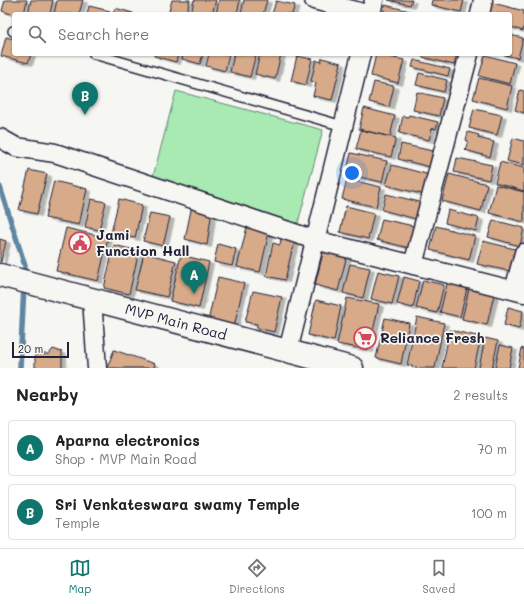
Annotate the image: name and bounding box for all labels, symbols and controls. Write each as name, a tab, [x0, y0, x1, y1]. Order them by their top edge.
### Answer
search box	[12, 12, 512, 56]
icon: search	[26, 23, 48, 45]
text: Search here	[58, 24, 149, 44]
pin: B	[72, 82, 98, 115]
your location	[342, 163, 362, 183]
place label: Jami Function Hall	[96, 225, 189, 260]
public building icon: Jami Function Hall	[67, 230, 93, 256]
pin: A	[181, 261, 207, 294]
street label: MVP Main Road	[123, 299, 229, 344]
supermarket icon: Reliance Fresh	[352, 325, 378, 351]
place label: Reliance Fresh	[380, 328, 485, 347]
scale bar	[12, 340, 69, 359]
text: 20 m	[18, 341, 43, 356]
text: Nearby	[16, 383, 78, 405]
text: 2 results	[453, 386, 508, 403]
text: Aparna electronics	[55, 430, 200, 450]
text: A	[25, 440, 35, 457]
text: 70 m	[477, 440, 507, 457]
text: Shop · MVP Main Road	[55, 450, 196, 467]
text: Sri Venkateswara swamy Temple	[55, 494, 300, 514]
text: B	[26, 504, 34, 521]
text: 100 m	[471, 504, 507, 521]
text: Temple	[55, 514, 100, 531]
tab: Map	[69, 557, 91, 596]
tab: Directions	[229, 557, 285, 596]
tab: Saved	[422, 557, 455, 596]

